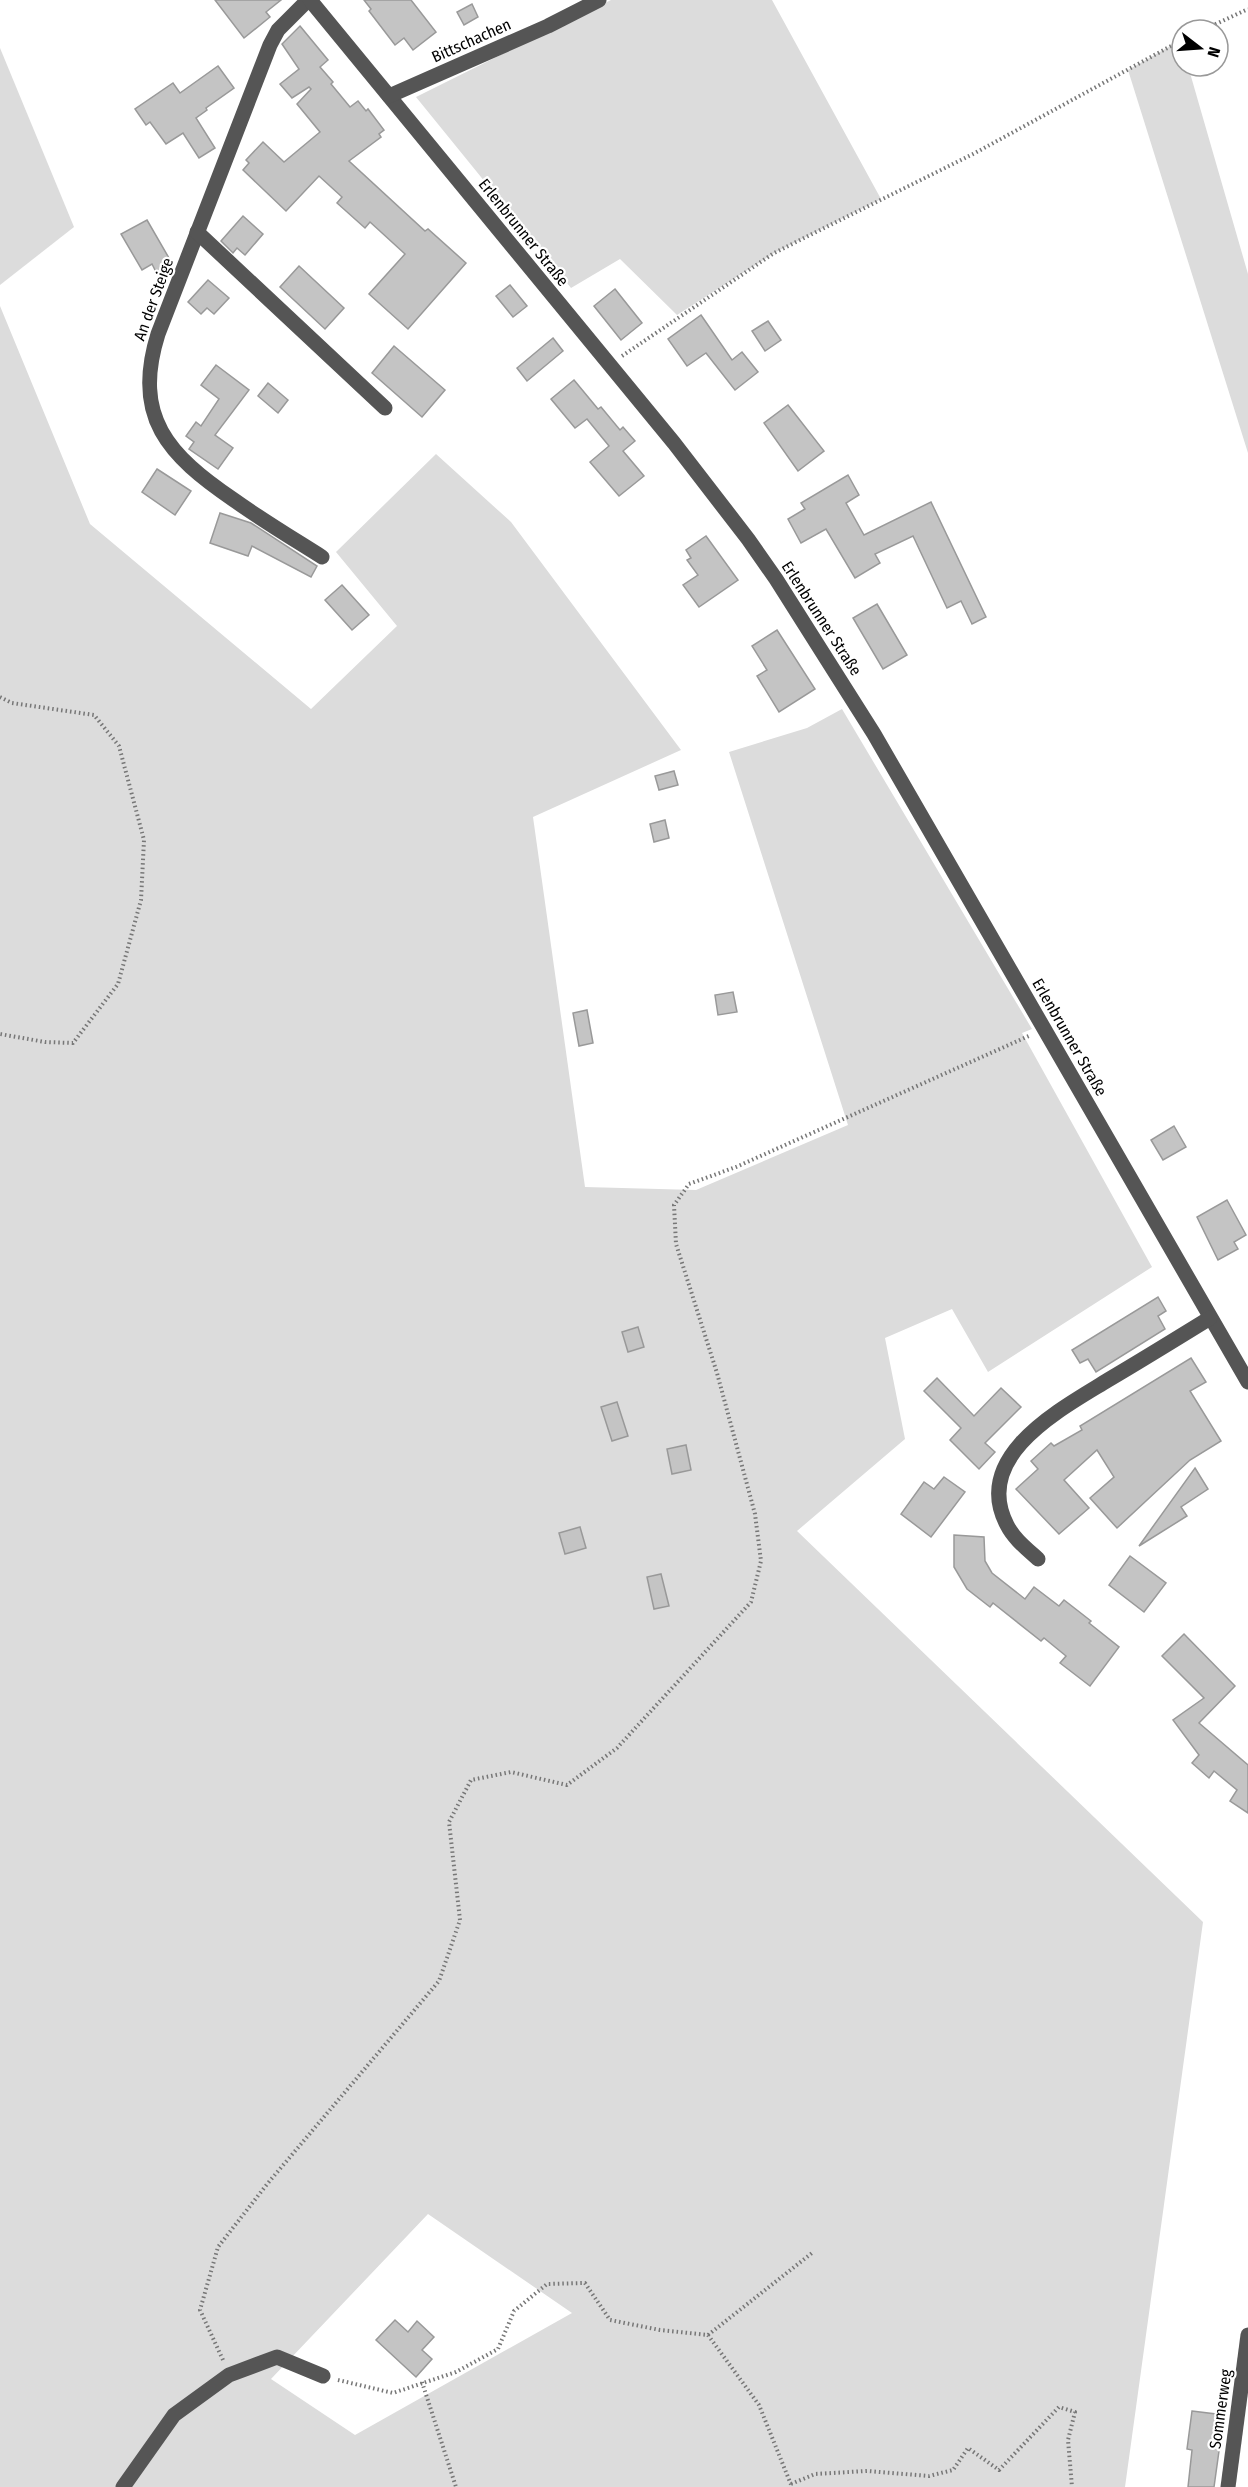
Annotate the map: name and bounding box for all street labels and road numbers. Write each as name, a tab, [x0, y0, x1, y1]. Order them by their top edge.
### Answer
street label: Bittschachen	[429, 15, 514, 66]
street label: Erlenbrunner Straße	[475, 175, 573, 290]
street label: An der Steige	[130, 255, 177, 343]
street label: Erlenbrunner Straße	[778, 558, 866, 679]
street label: Erlenbrunner Straße	[1028, 975, 1111, 1099]
street label: Sommerweg	[1205, 2367, 1236, 2450]

